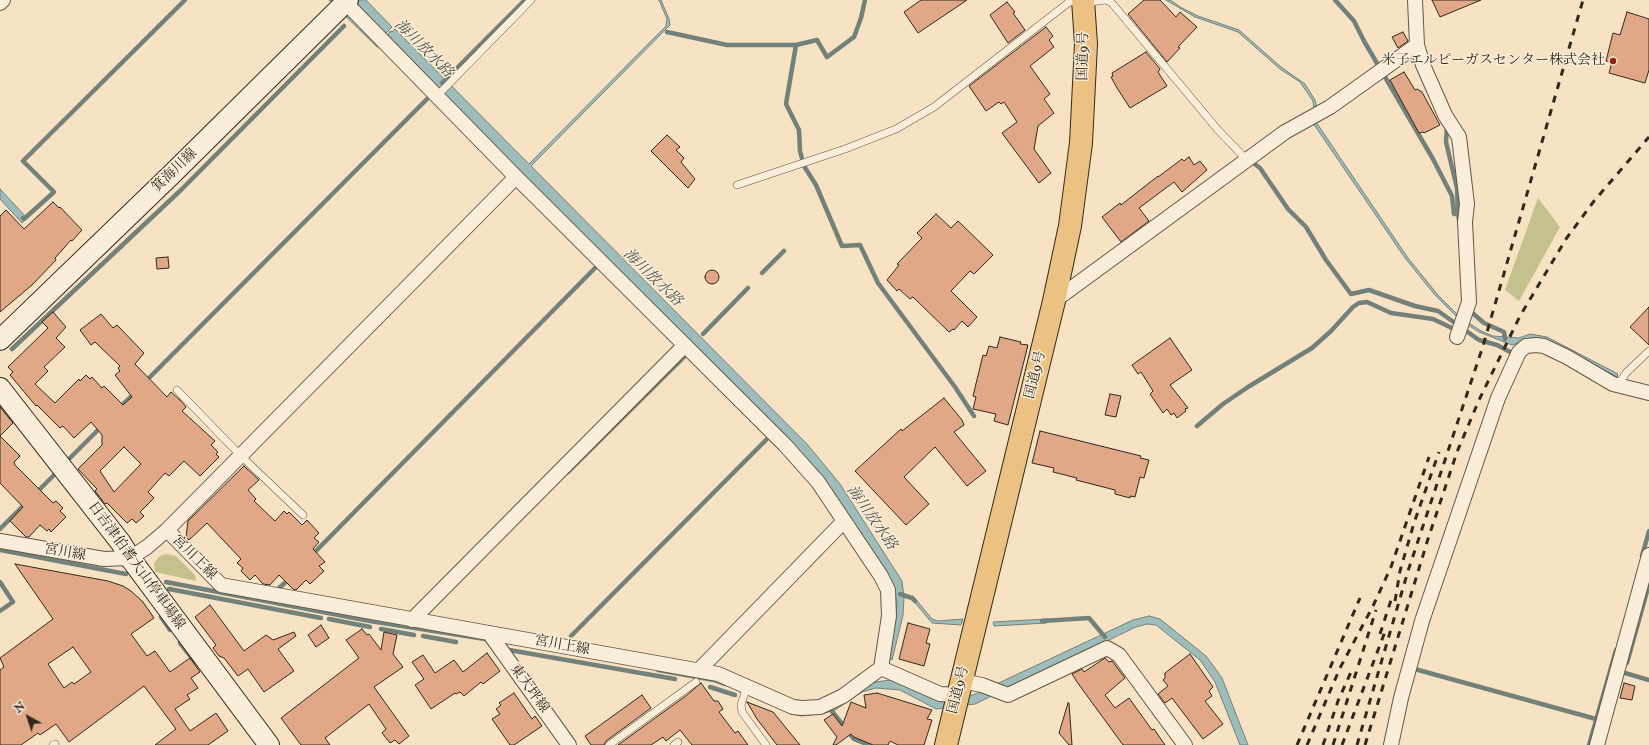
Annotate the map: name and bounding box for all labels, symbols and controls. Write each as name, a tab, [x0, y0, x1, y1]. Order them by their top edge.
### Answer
water label: 海川放水路	[390, 16, 456, 82]
street label: 国道9号	[1075, 31, 1093, 81]
place label: 米子エルピーガスセンター株式会社	[1382, 53, 1605, 69]
marker: 米子エルピーガスセンター株式会社	[1608, 56, 1618, 66]
street label: 箕海川線	[149, 146, 201, 196]
water label: 海川放水路	[619, 245, 685, 311]
street label: 国道9号	[1022, 349, 1050, 401]
water label: 海川放水路	[842, 482, 900, 554]
street label: 日吉津伯耆大山停車場線	[84, 499, 188, 633]
street label: 宮川上線	[168, 532, 220, 584]
street label: 宮川線	[43, 541, 87, 565]
street label: 宮川上線	[533, 633, 591, 659]
street label: 東大坪線	[506, 661, 552, 717]
street label: 国道9号	[945, 664, 973, 716]
north arrow	[8, 697, 48, 737]
text: N	[12, 699, 28, 716]

